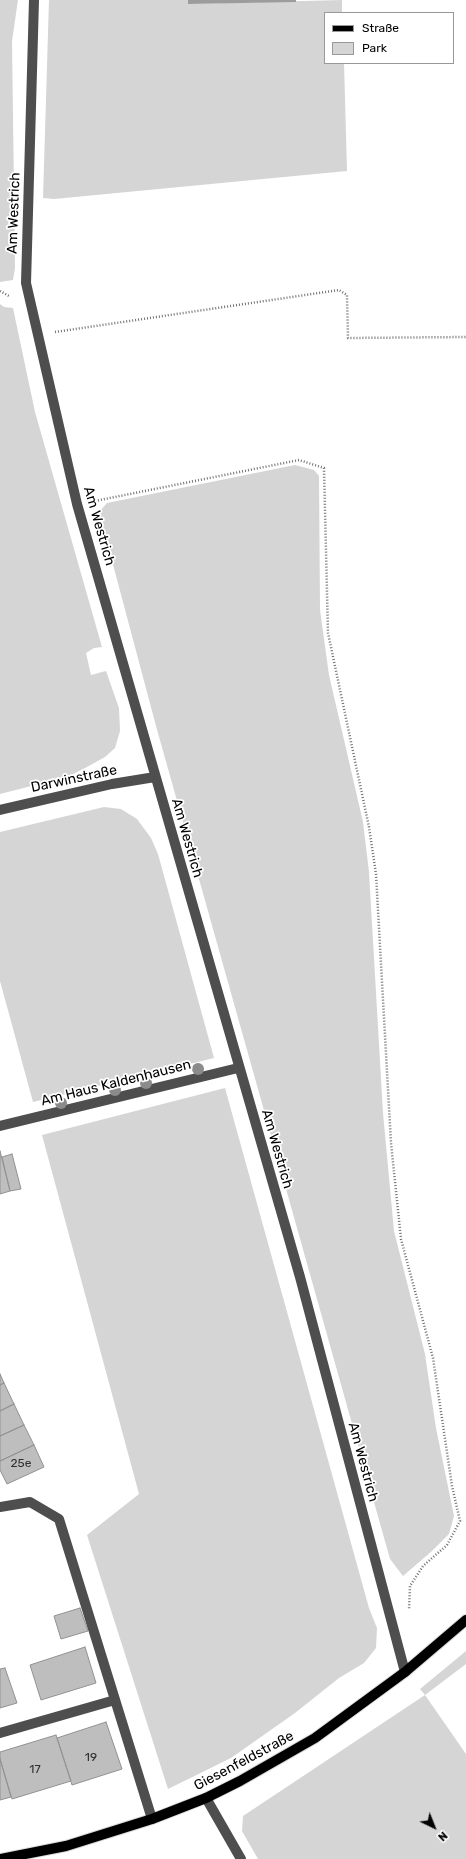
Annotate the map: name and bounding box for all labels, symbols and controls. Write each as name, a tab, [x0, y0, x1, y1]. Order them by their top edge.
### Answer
legend	[324, 12, 454, 64]
text: Straße	[362, 21, 399, 35]
text: Park	[362, 41, 387, 55]
street label: Am Westrich	[4, 172, 24, 254]
street label: Am Westrich	[80, 484, 118, 568]
street label: Darwinstraße	[30, 762, 118, 796]
street label: Am Westrich	[168, 796, 206, 880]
street label: Am Haus Kaldenhausen	[39, 1056, 193, 1110]
street label: Am Westrich	[258, 1107, 296, 1191]
street label: Am Westrich	[344, 1420, 382, 1504]
house number: 25e	[11, 1457, 31, 1471]
street label: Giesenfeldstraße	[191, 1728, 297, 1794]
house number: 19	[85, 1751, 97, 1765]
house number: 17	[29, 1763, 41, 1777]
north arrow	[414, 1807, 454, 1847]
text: N	[435, 1829, 450, 1844]

